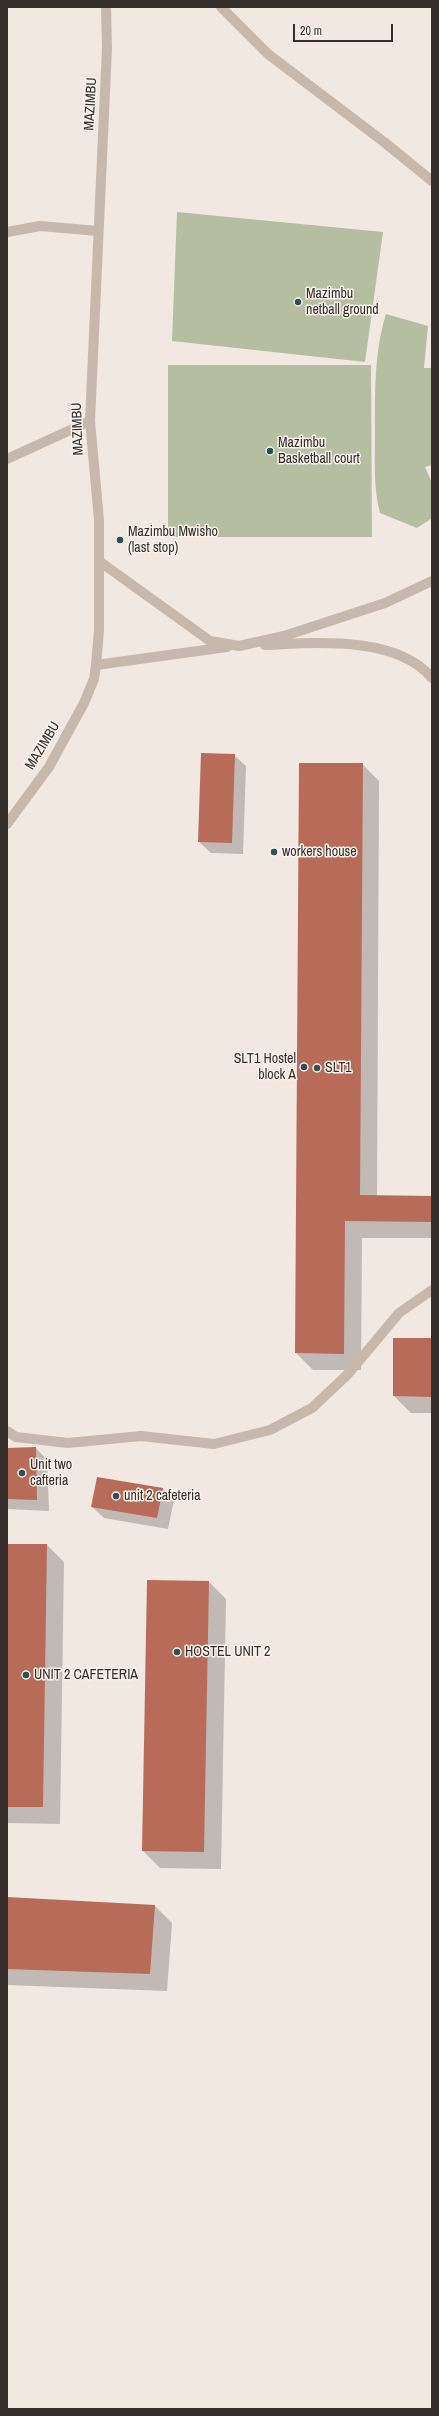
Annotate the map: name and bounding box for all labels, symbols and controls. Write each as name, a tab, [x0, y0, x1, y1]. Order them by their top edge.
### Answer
scale bar	[295, 16, 395, 42]
text: 20 m	[300, 23, 322, 39]
street label: MAZIMBU	[81, 77, 101, 131]
place label: Mazimbu netball ground	[306, 286, 379, 318]
marker: Mazimbu netball ground	[293, 297, 303, 307]
street label: MAZIMBU	[69, 402, 87, 456]
place label: Mazimbu Basketball court	[278, 435, 360, 468]
marker: Mazimbu Basketball court	[265, 446, 275, 456]
place label: Mazimbu Mwisho (last stop)	[128, 524, 218, 556]
marker: Mazimbu Mwisho (last stop)	[115, 535, 125, 545]
street label: MAZIMBU	[22, 719, 64, 773]
place label: workers house	[282, 844, 357, 860]
marker: workers house	[269, 847, 279, 857]
place label: SLT1 Hostel block A	[234, 1051, 296, 1084]
place label: SLT1	[325, 1060, 352, 1076]
marker: SLT1 Hostel block A	[299, 1062, 309, 1072]
marker: SLT1	[312, 1063, 322, 1073]
place label: Unit two cafteria	[30, 1457, 72, 1490]
marker: Unit two cafteria	[17, 1468, 27, 1478]
place label: unit 2 cafeteria	[124, 1488, 201, 1504]
marker: unit 2 cafeteria	[111, 1491, 121, 1501]
place label: HOSTEL UNIT 2	[185, 1644, 270, 1660]
marker: HOSTEL UNIT 2	[172, 1647, 182, 1657]
place label: UNIT 2 CAFETERIA	[34, 1667, 138, 1683]
marker: UNIT 2 CAFETERIA	[21, 1670, 31, 1680]

